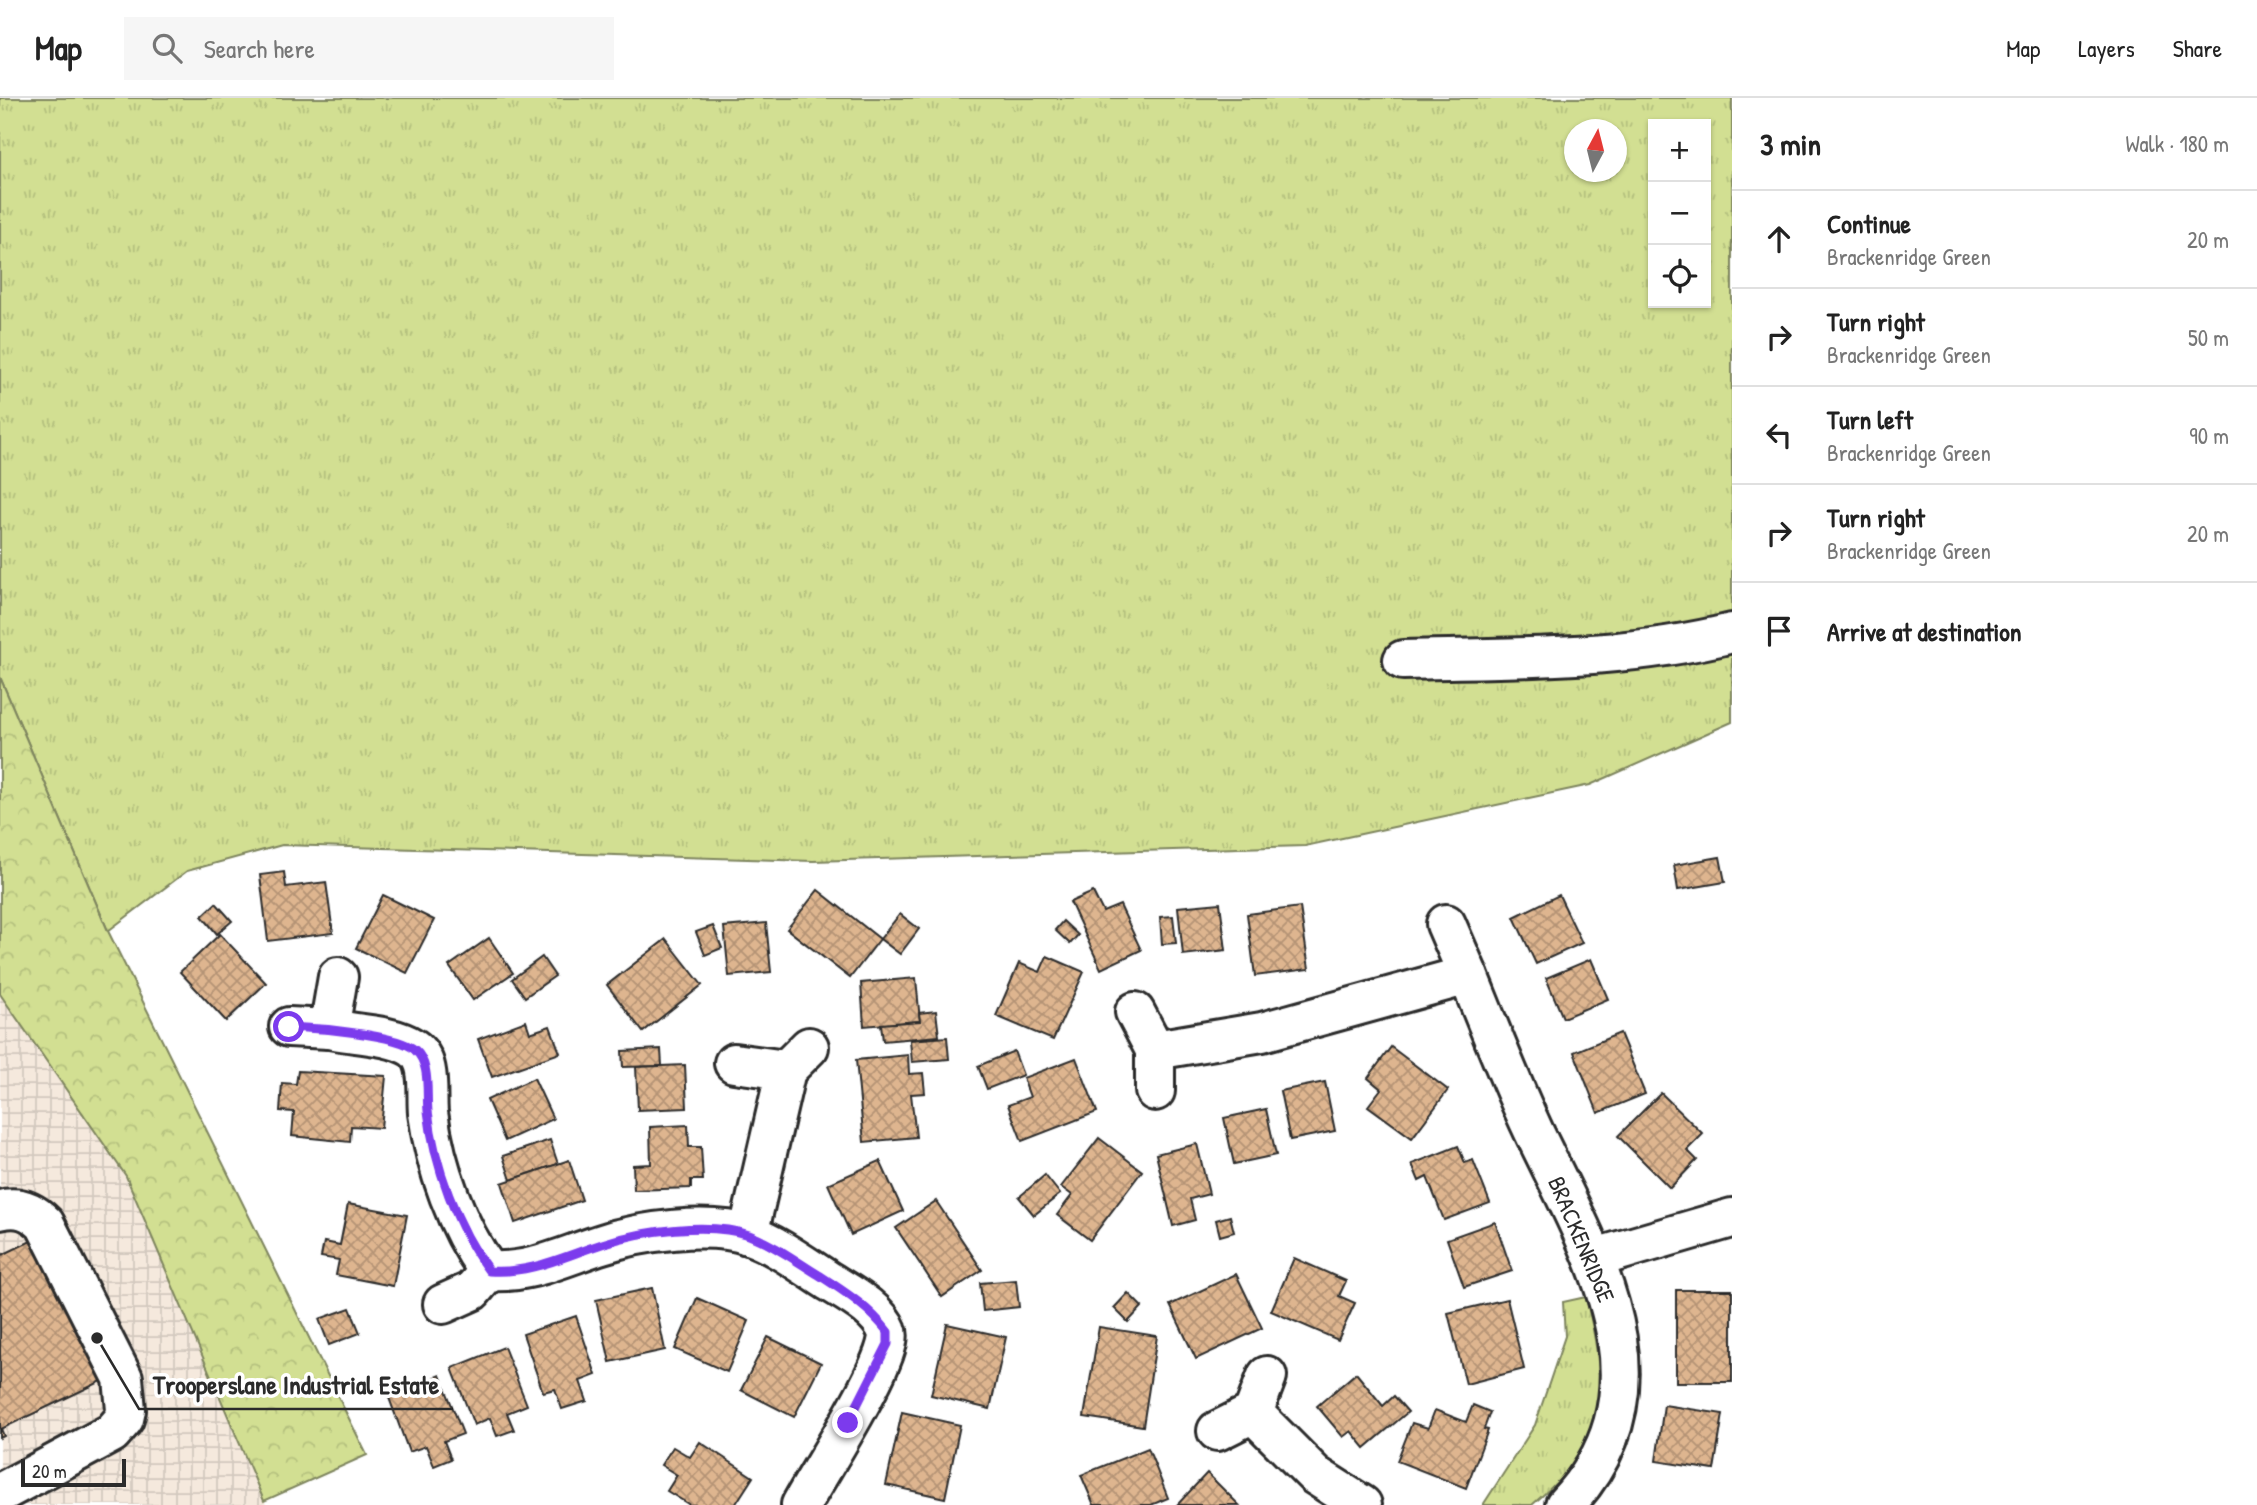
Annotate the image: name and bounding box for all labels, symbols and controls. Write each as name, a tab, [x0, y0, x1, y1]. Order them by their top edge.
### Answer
search box	[124, 17, 614, 80]
text: Map	[35, 26, 82, 70]
icon: search	[148, 29, 186, 67]
text: Search here	[204, 31, 315, 66]
text: Map	[2006, 32, 2040, 64]
text: Layers	[2078, 32, 2135, 64]
text: Share	[2173, 32, 2222, 64]
north arrow	[1564, 119, 1627, 182]
map controls	[1648, 119, 1711, 308]
button: +	[1648, 119, 1711, 182]
text: 3 min	[1760, 124, 1821, 164]
text: Walk · 180 m	[2125, 128, 2229, 159]
button: −	[1648, 182, 1711, 245]
text: Continue	[1827, 206, 1911, 241]
icon: ahead	[1760, 220, 1798, 258]
text: 20 m	[2187, 224, 2229, 255]
text: Brackenridge Green	[1827, 241, 1991, 272]
button: locate	[1648, 245, 1711, 308]
text: Turn right	[1827, 304, 1925, 339]
icon: right	[1760, 318, 1798, 356]
text: 50 m	[2188, 322, 2229, 353]
text: Brackenridge Green	[1827, 339, 1991, 370]
text: Turn left	[1827, 402, 1913, 437]
icon: left	[1760, 416, 1798, 454]
text: 90 m	[2189, 420, 2229, 451]
text: Brackenridge Green	[1827, 437, 1991, 468]
text: Turn right	[1827, 500, 1925, 535]
icon: right	[1760, 514, 1798, 552]
text: 20 m	[2187, 518, 2229, 549]
text: Brackenridge Green	[1827, 535, 1991, 566]
icon: arrive	[1760, 612, 1798, 650]
text: Arrive at destination	[1827, 614, 2022, 649]
route start	[273, 1011, 304, 1042]
street label: BRACKENRIDGE	[1541, 1171, 1623, 1307]
callout: Trooperslane Industrial Estate	[139, 1362, 453, 1409]
text: Trooperslane Industrial Estate	[152, 1367, 440, 1403]
route end	[832, 1407, 863, 1438]
scale bar	[21, 1456, 126, 1488]
text: 20 m	[32, 1458, 67, 1484]

